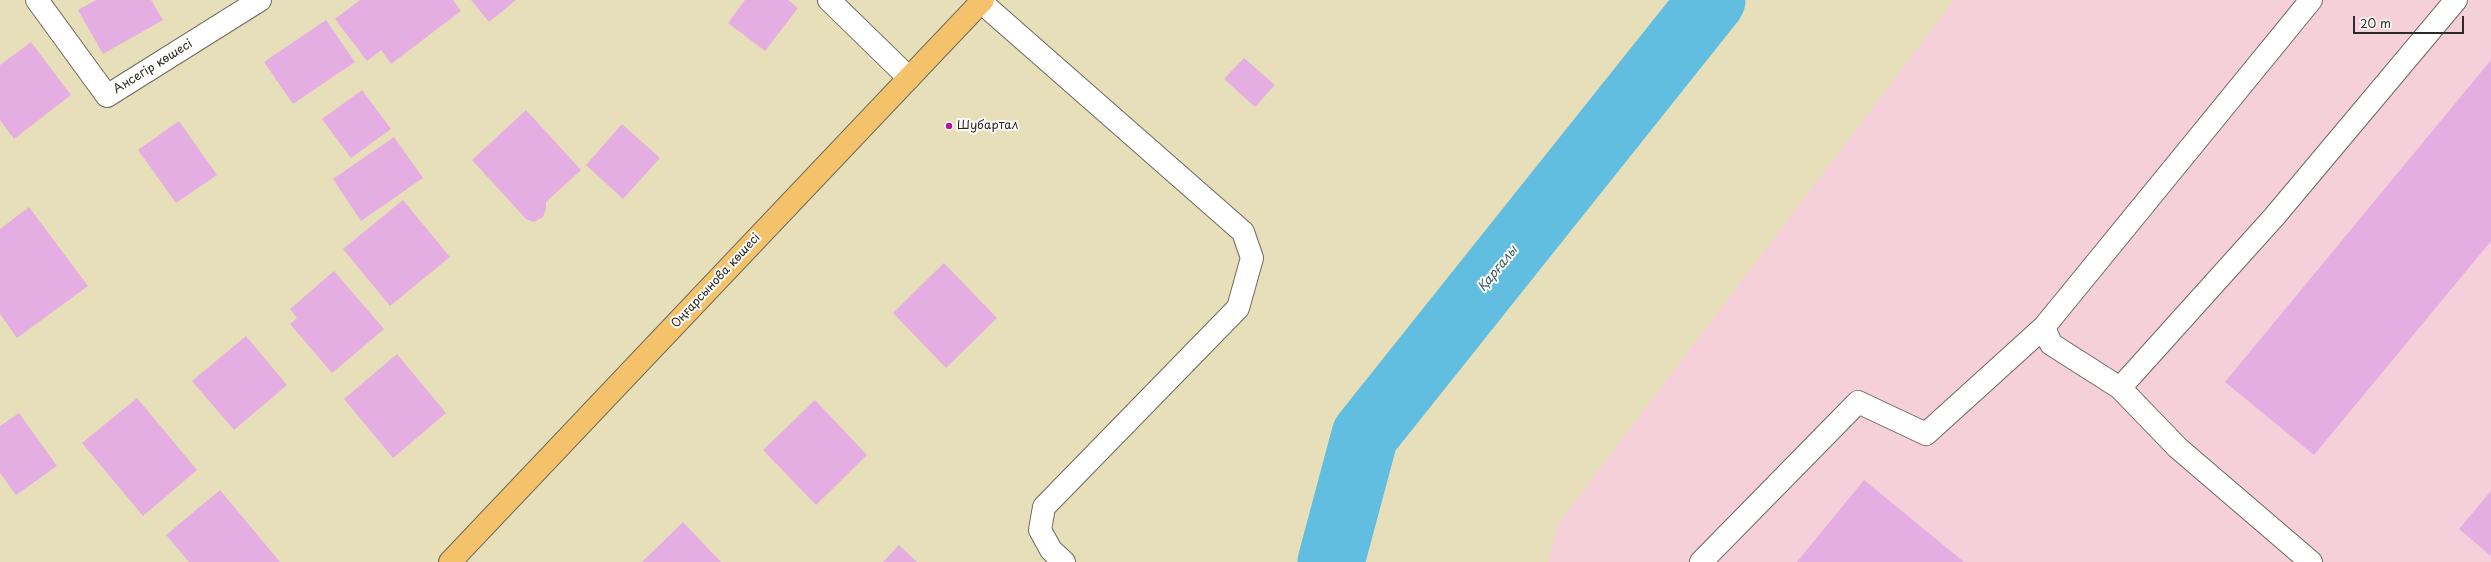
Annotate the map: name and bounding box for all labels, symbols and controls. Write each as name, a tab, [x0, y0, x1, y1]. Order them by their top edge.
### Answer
scale bar	[2355, 8, 2466, 34]
text: 20 m	[2360, 14, 2391, 32]
street label: Ансегір көшесі	[111, 37, 195, 97]
place label: Шубартал	[957, 119, 1018, 133]
marker: Шубартал	[944, 121, 954, 131]
street label: Оңғарсынова көшесі	[668, 231, 764, 331]
water label: Қарғалы	[1475, 243, 1521, 295]

